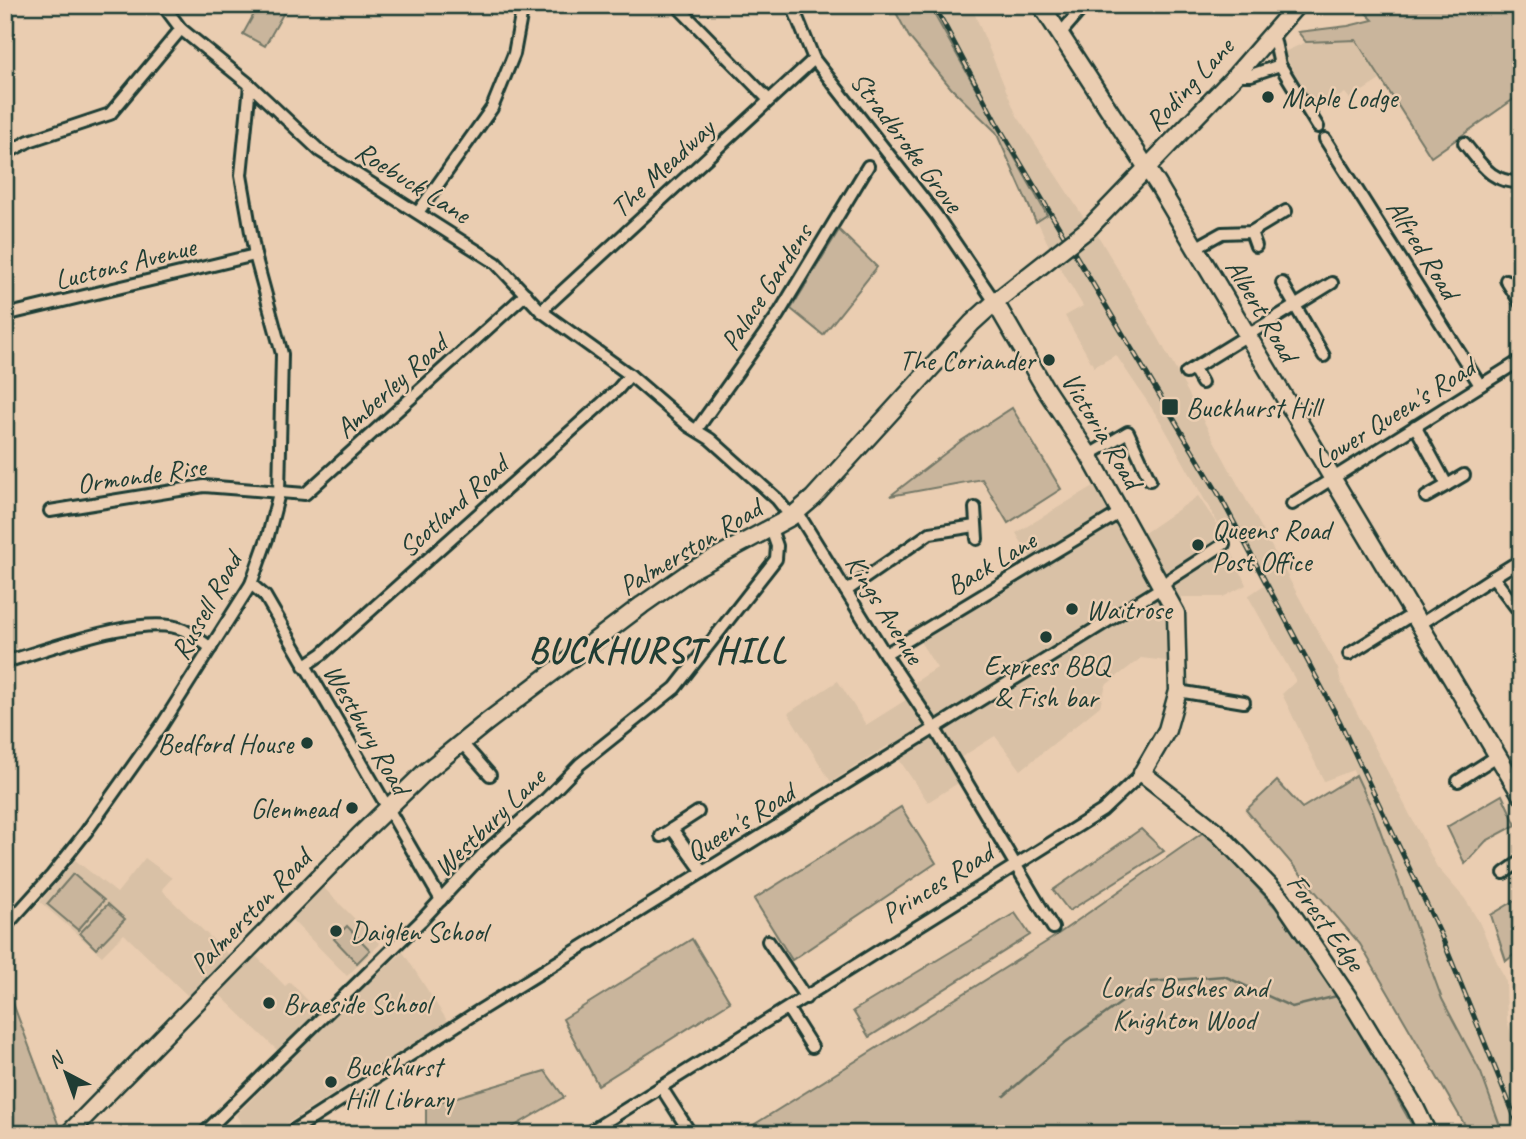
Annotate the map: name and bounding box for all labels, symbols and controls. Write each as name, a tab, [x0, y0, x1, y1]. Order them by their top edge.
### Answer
street label: Roding Lane	[1137, 29, 1242, 138]
street label: Stradbroke Grove	[843, 65, 972, 221]
place label: Maple Lodge	[1282, 80, 1399, 115]
marker: Maple Lodge	[1260, 89, 1276, 105]
street label: The Meadway	[603, 109, 723, 225]
street label: Roebuck Lane	[349, 133, 479, 232]
street label: Alfred Road	[1379, 193, 1469, 309]
street label: Palace Gardens	[712, 215, 821, 357]
street label: Luctons Avenue	[51, 228, 201, 297]
street label: Albert Road	[1218, 252, 1308, 371]
street label: Amberley Road	[328, 324, 457, 446]
place label: The Coriander	[899, 343, 1037, 378]
street label: Lower Queen's Road	[1307, 347, 1484, 476]
marker: The Coriander	[1041, 352, 1057, 368]
street label: Victoria Road	[1054, 365, 1152, 498]
place label: Buckhurst Hill	[1186, 390, 1326, 425]
marker: Buckhurst Hill	[1160, 397, 1180, 417]
street label: Scotland Road	[391, 445, 518, 565]
street label: Ormonde Rise	[74, 448, 209, 501]
street label: Palmerston Road	[612, 489, 771, 603]
place label: Queens Road Post Office	[1212, 512, 1334, 579]
street label: Back Lane	[940, 522, 1044, 603]
marker: Queens Road Post Office	[1190, 537, 1206, 553]
street label: Russell Road	[162, 543, 252, 666]
street label: Kings Avenue	[838, 548, 933, 672]
place label: Waitrose	[1086, 592, 1173, 627]
marker: Waitrose	[1064, 601, 1080, 617]
district label: BUCKHURST HILL	[529, 628, 787, 673]
marker: Express BBQ & Fish bar	[1038, 629, 1054, 645]
place label: Express BBQ & Fish bar	[984, 648, 1112, 715]
street label: Westbury Road	[316, 657, 420, 804]
place label: Bedford House	[158, 726, 295, 761]
marker: Bedford House	[299, 735, 315, 751]
street label: Westbury Lane	[426, 759, 554, 884]
street label: Queen's Road	[679, 773, 804, 869]
place label: Glenmead	[250, 791, 342, 826]
marker: Glenmead	[344, 800, 360, 816]
street label: Princes Road	[875, 833, 1003, 931]
street label: Palmerston Road	[182, 838, 321, 981]
street label: Forest Edge	[1279, 867, 1374, 979]
place label: Daiglen School	[350, 914, 492, 949]
marker: Daiglen School	[328, 923, 344, 939]
park label: Lords Bushes and Knighton Wood	[1100, 970, 1272, 1037]
place label: Braeside School	[283, 986, 436, 1021]
marker: Braeside School	[261, 995, 277, 1011]
north arrow	[32, 1038, 102, 1108]
text: N	[43, 1046, 70, 1074]
place label: Buckhurst Hill Library	[345, 1049, 456, 1116]
marker: Buckhurst Hill Library	[323, 1074, 339, 1090]

